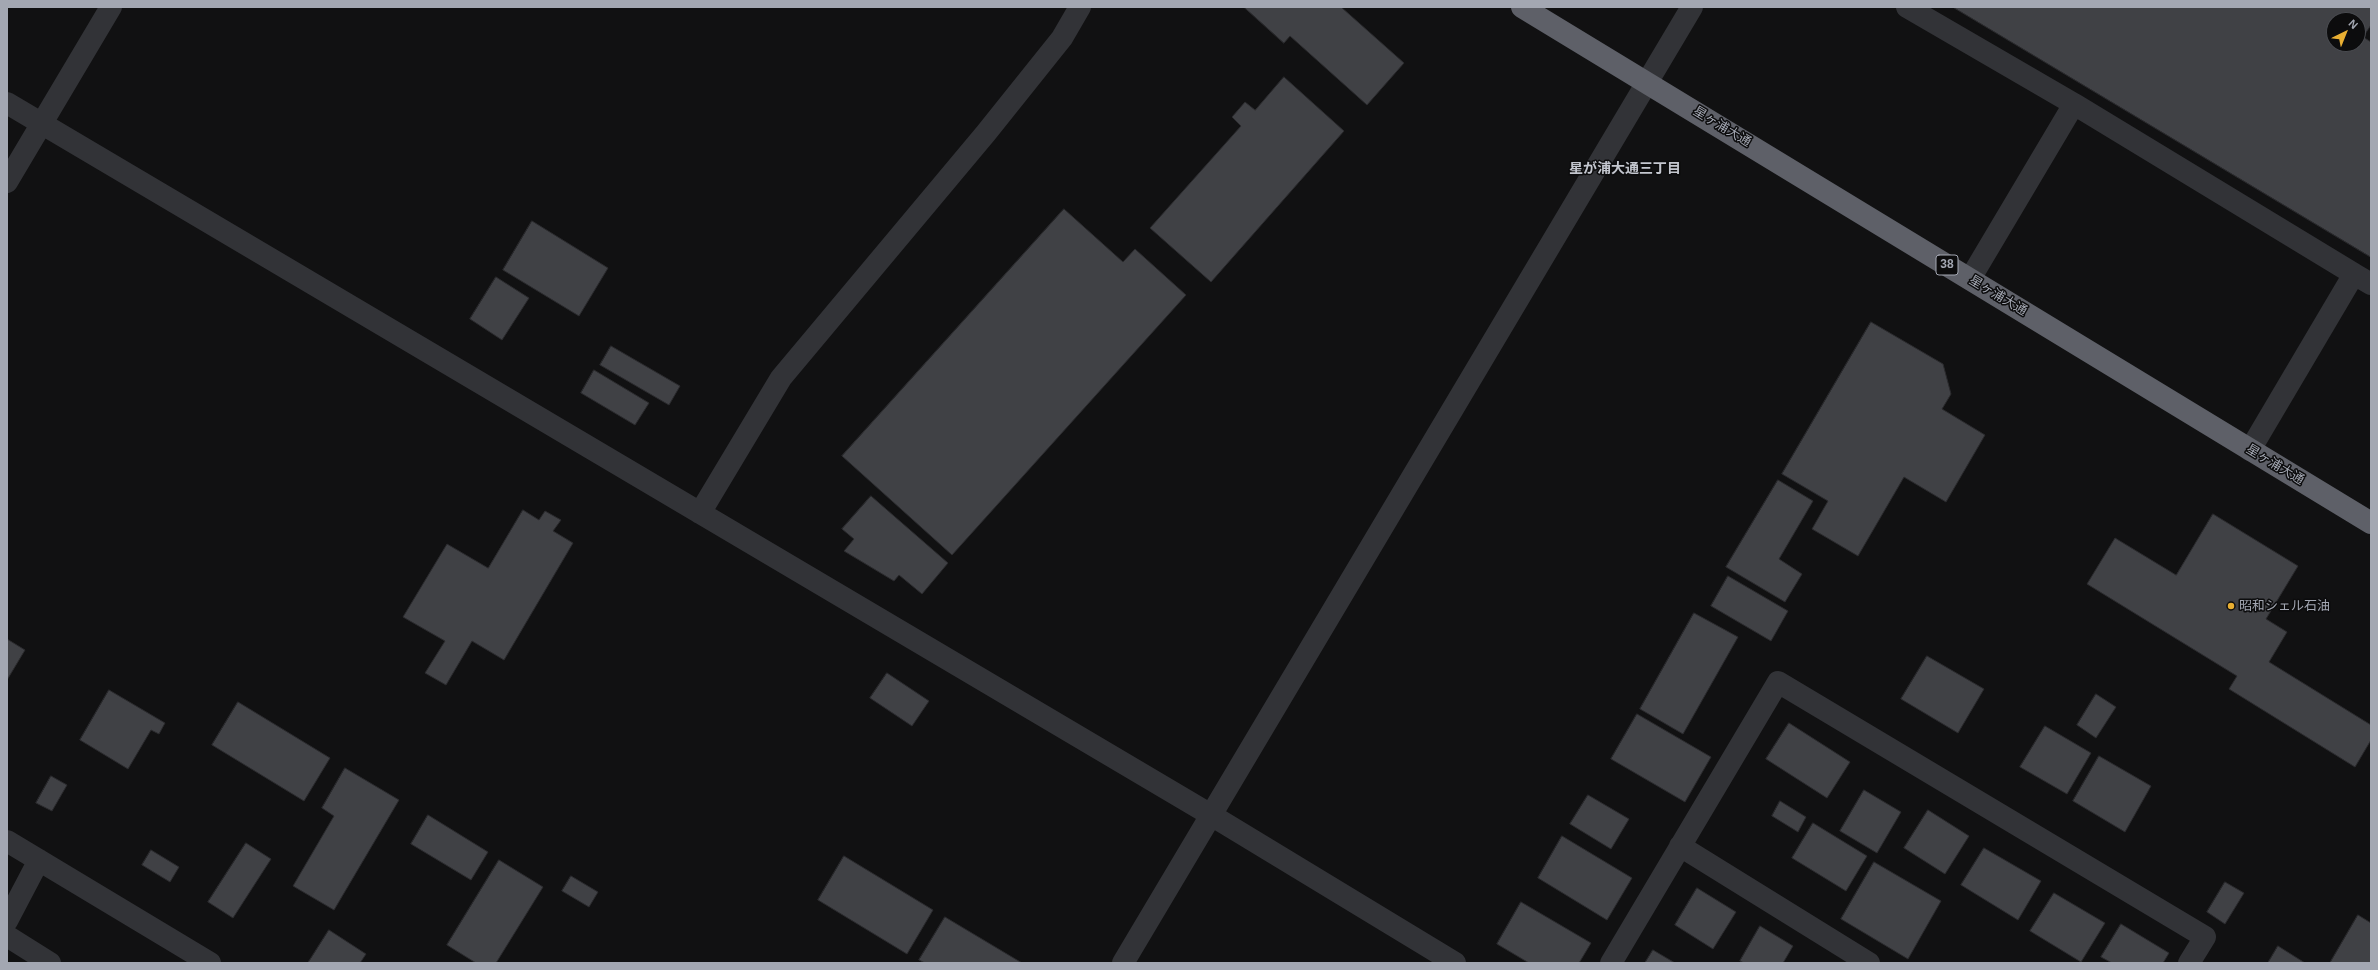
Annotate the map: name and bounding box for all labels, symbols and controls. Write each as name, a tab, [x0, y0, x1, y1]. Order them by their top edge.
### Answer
north arrow	[2326, 12, 2366, 52]
text: N	[2346, 17, 2360, 31]
street label: 星ヶ浦大通	[1690, 104, 1754, 150]
district label: 星が浦大通三丁目	[1569, 161, 1681, 177]
road number: 38	[1936, 255, 1958, 275]
street label: 星ヶ浦大通	[1966, 273, 2030, 319]
street label: 星ヶ浦大通	[2243, 442, 2307, 488]
place label: 昭和シェル石油	[2239, 598, 2330, 614]
marker: 昭和シェル石油	[2226, 601, 2236, 611]

